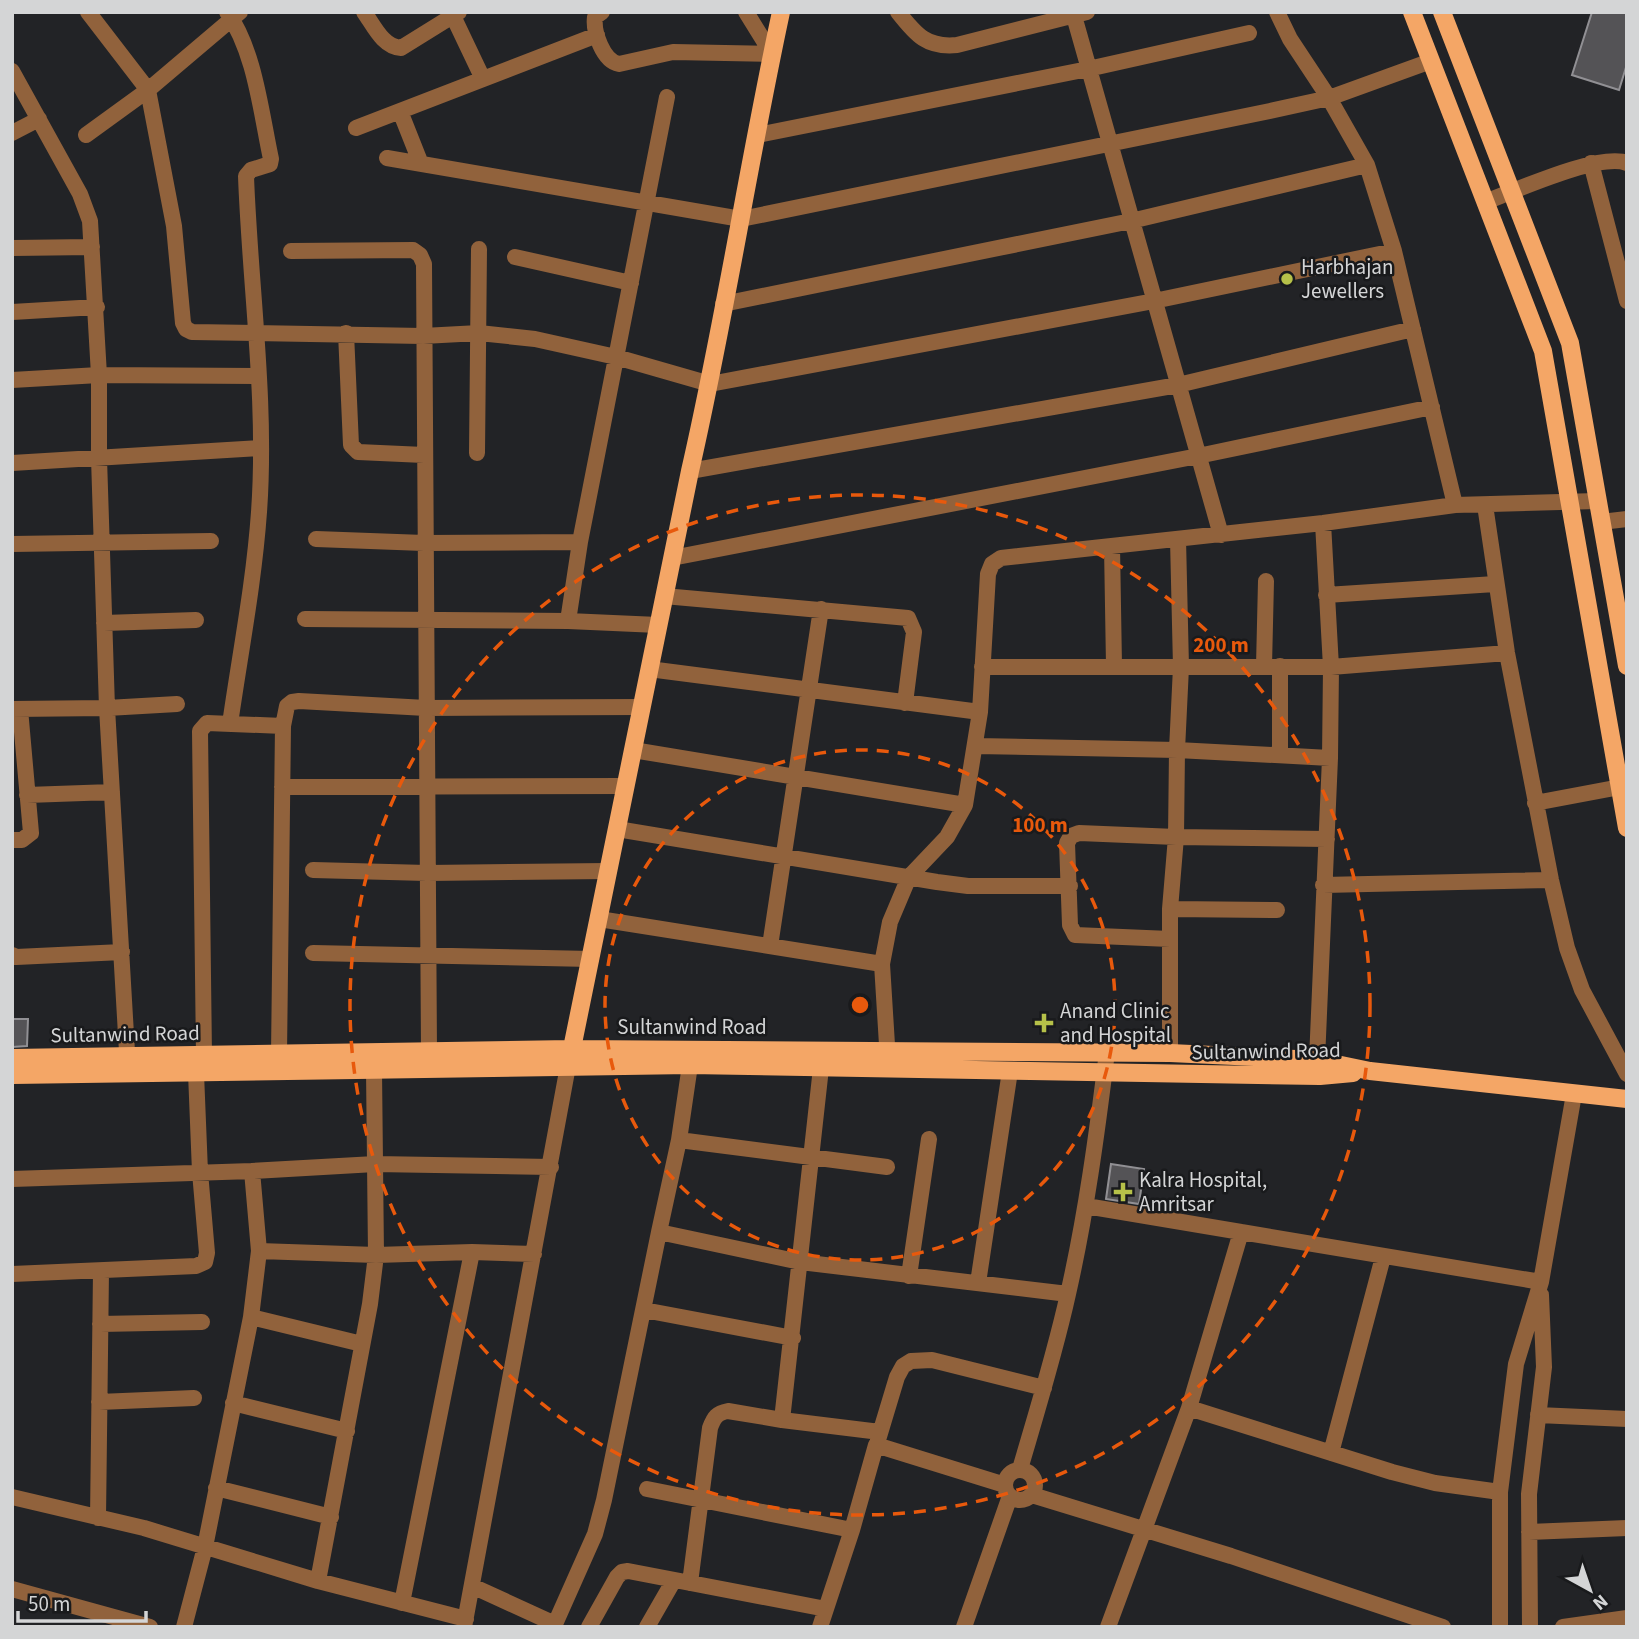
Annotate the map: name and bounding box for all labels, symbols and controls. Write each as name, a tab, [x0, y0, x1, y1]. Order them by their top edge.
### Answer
place label: Harbhajan Jewellers	[1301, 252, 1393, 306]
marker: Harbhajan Jewellers	[1279, 271, 1295, 287]
text: 200 m	[1193, 630, 1249, 660]
text: 100 m	[1012, 810, 1068, 840]
centre of rings	[848, 993, 872, 1017]
place label: Anand Clinic and Hospital	[1060, 996, 1171, 1050]
street label: Sultanwind Road	[617, 1012, 767, 1042]
marker: Anand Clinic and Hospital	[1034, 1013, 1054, 1033]
street label: Sultanwind Road	[50, 1018, 200, 1050]
street label: Sultanwind Road	[1191, 1035, 1341, 1067]
place label: Kalra Hospital, Amritsar	[1139, 1165, 1267, 1219]
marker: Kalra Hospital, Amritsar	[1113, 1182, 1133, 1202]
north arrow	[1555, 1555, 1625, 1625]
scale bar	[18, 1580, 145, 1624]
text: N	[1586, 1587, 1613, 1616]
text: 50 m	[28, 1589, 70, 1619]

